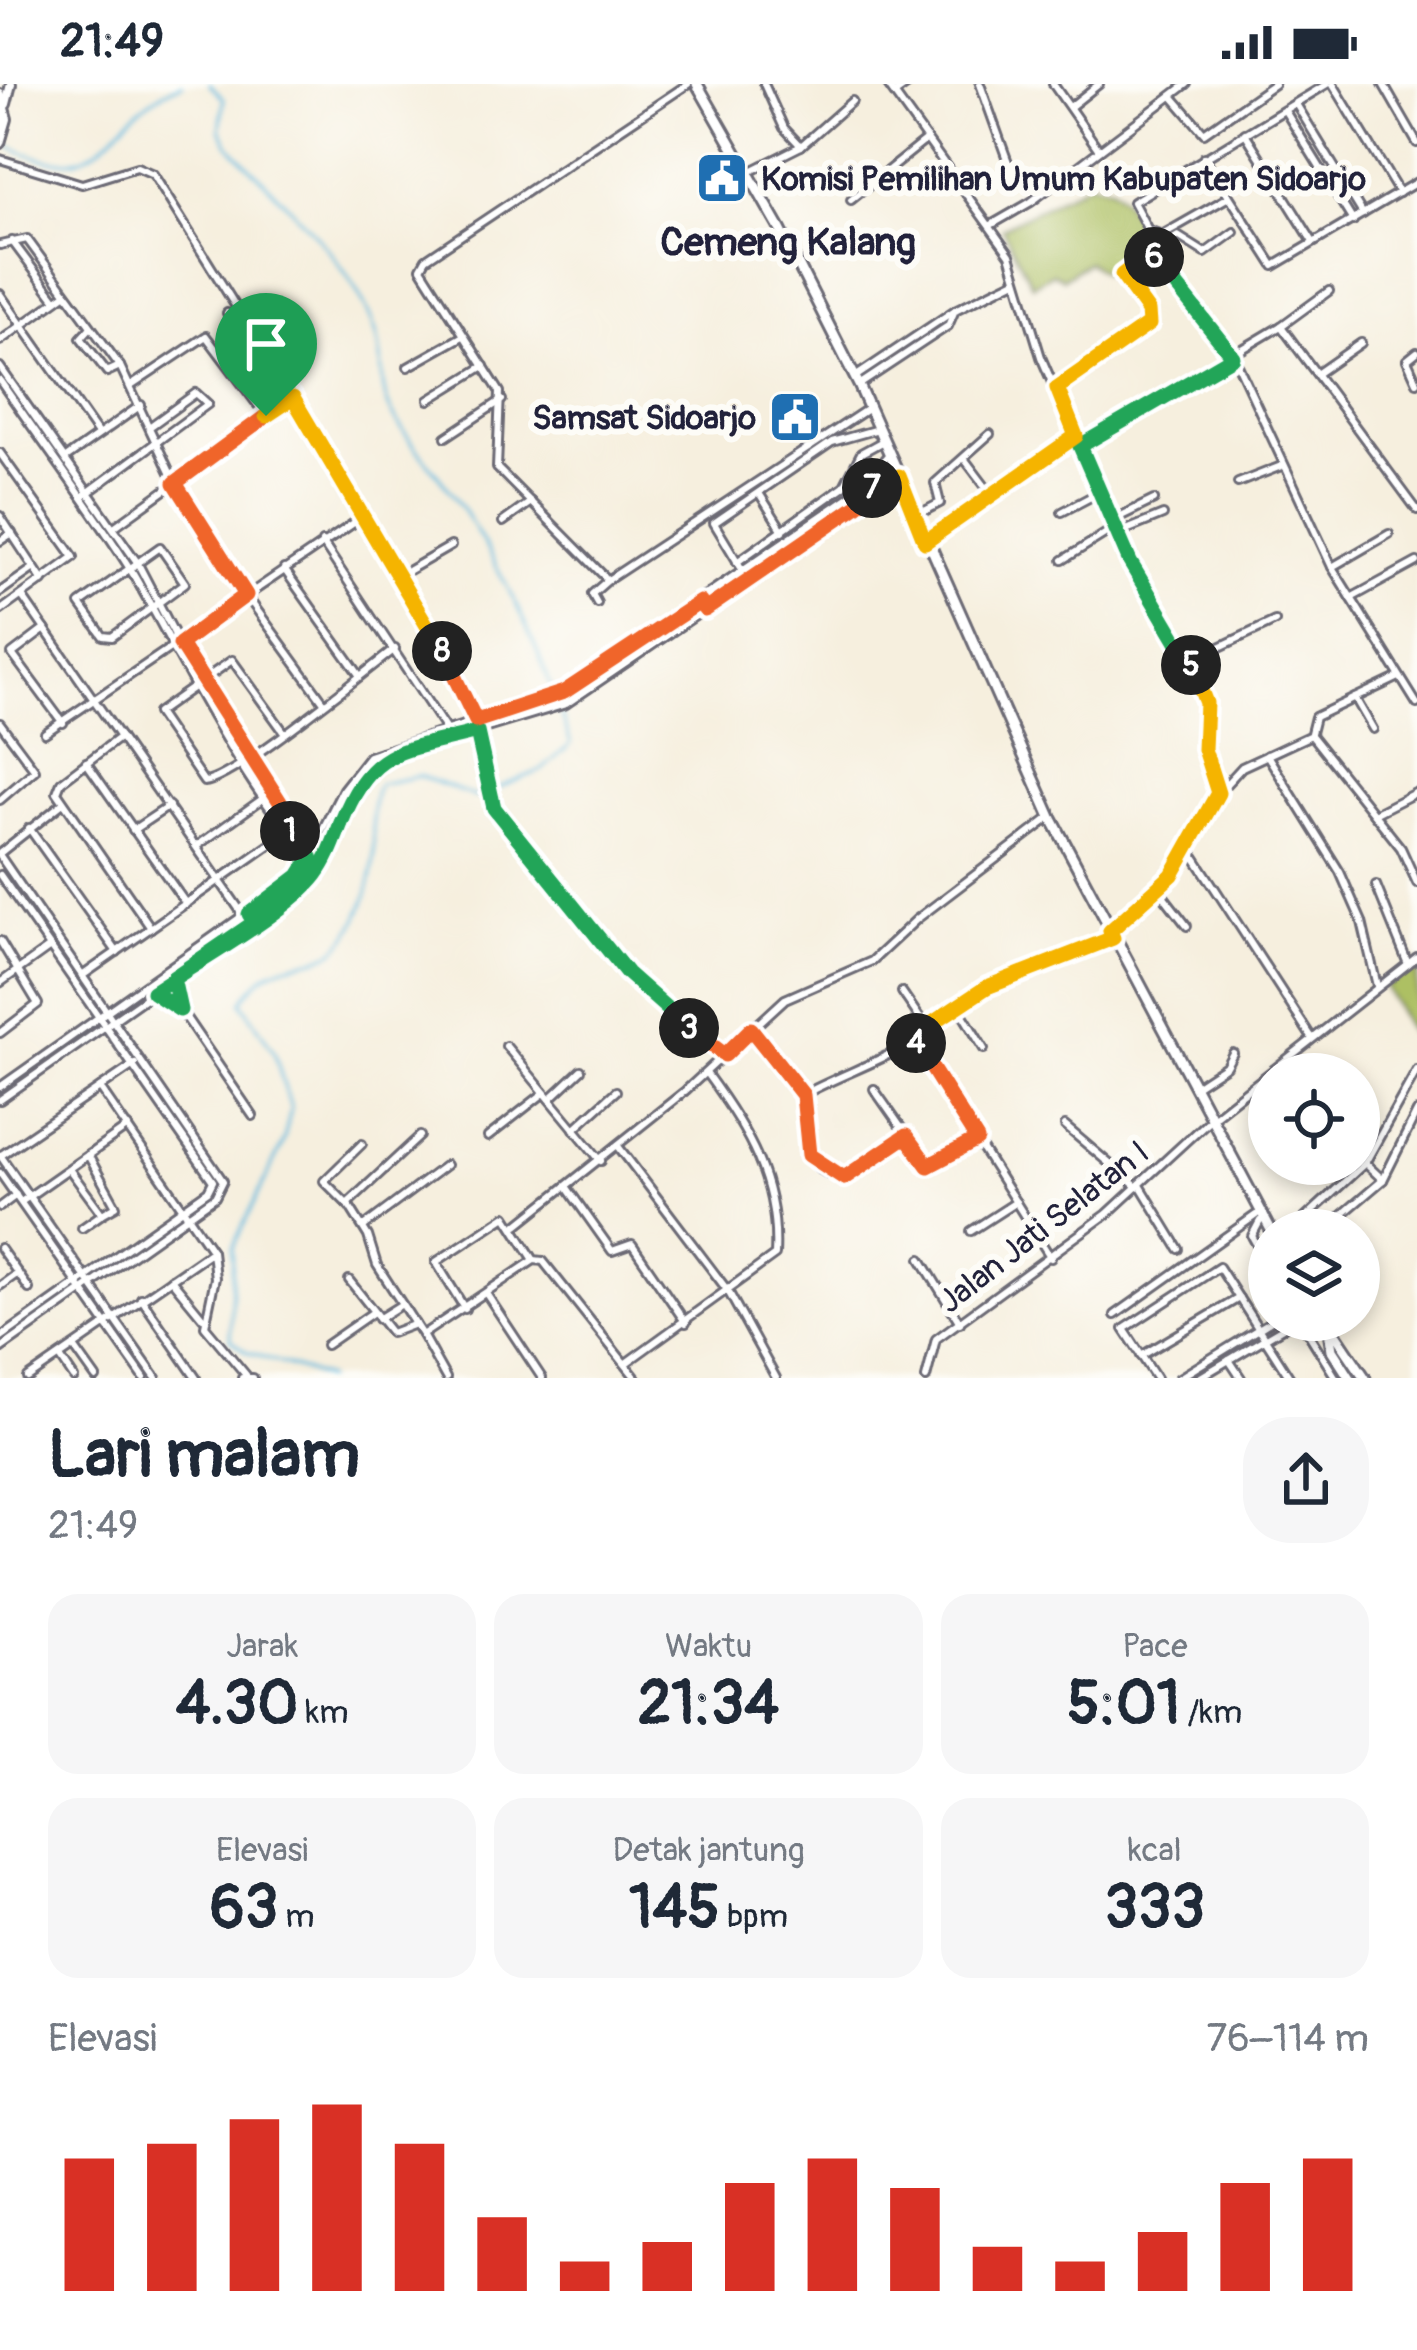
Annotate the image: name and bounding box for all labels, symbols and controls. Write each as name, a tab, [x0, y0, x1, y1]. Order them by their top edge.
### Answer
text: 21:49	[60, 14, 164, 70]
public building icon: Komisi Pemilihan Umum Kabupaten Sidoarjo	[694, 150, 750, 206]
place label: Komisi Pemilihan Umum Kabupaten Sidoarjo	[761, 159, 1366, 200]
district label: Cemeng Kalang	[660, 218, 916, 267]
pin: 6	[1124, 227, 1184, 287]
text: 6	[1144, 236, 1164, 277]
pin	[215, 293, 317, 416]
icon: arrive	[233, 311, 299, 377]
public building icon: Samsat Sidoarjo	[767, 389, 823, 445]
place label: Samsat Sidoarjo	[532, 398, 756, 439]
pin: 7	[842, 458, 902, 518]
text: 7	[863, 467, 881, 508]
pin: 8	[412, 621, 472, 681]
text: 8	[434, 630, 450, 671]
pin: 5	[1161, 635, 1221, 695]
text: 5	[1182, 644, 1200, 685]
pin: 1	[260, 801, 320, 861]
text: 1	[284, 810, 296, 851]
pin: 3	[659, 998, 719, 1058]
text: 3	[680, 1007, 698, 1048]
pin: 4	[886, 1013, 946, 1073]
text: 4	[906, 1022, 926, 1063]
map controls	[1248, 1053, 1380, 1341]
button: locate	[1248, 1053, 1380, 1185]
street label: Jalan Jati Selatan I	[930, 1132, 1157, 1322]
button: layers	[1248, 1209, 1380, 1341]
text: Lari malam	[48, 1414, 360, 1497]
button: share	[1243, 1417, 1369, 1543]
text: 21:49	[48, 1501, 138, 1550]
text: Jarak	[226, 1626, 298, 1667]
text: Waktu	[665, 1626, 752, 1667]
text: Pace	[1122, 1626, 1187, 1667]
text: 4.30	[176, 1667, 298, 1742]
text: 21:34	[638, 1667, 779, 1742]
text: 5:01	[1067, 1667, 1180, 1742]
text: km	[298, 1692, 348, 1733]
text: /km	[1180, 1692, 1242, 1733]
text: Elevasi	[216, 1830, 308, 1871]
text: Detak jantung	[612, 1830, 804, 1871]
text: kcal	[1128, 1830, 1182, 1871]
text: 63	[210, 1871, 278, 1946]
text: 145	[629, 1871, 720, 1946]
text: 333	[1105, 1871, 1205, 1946]
text: m	[278, 1896, 315, 1937]
text: bpm	[720, 1896, 788, 1937]
text: Elevasi	[48, 2014, 157, 2063]
text: 76–114 m	[1206, 2014, 1369, 2063]

